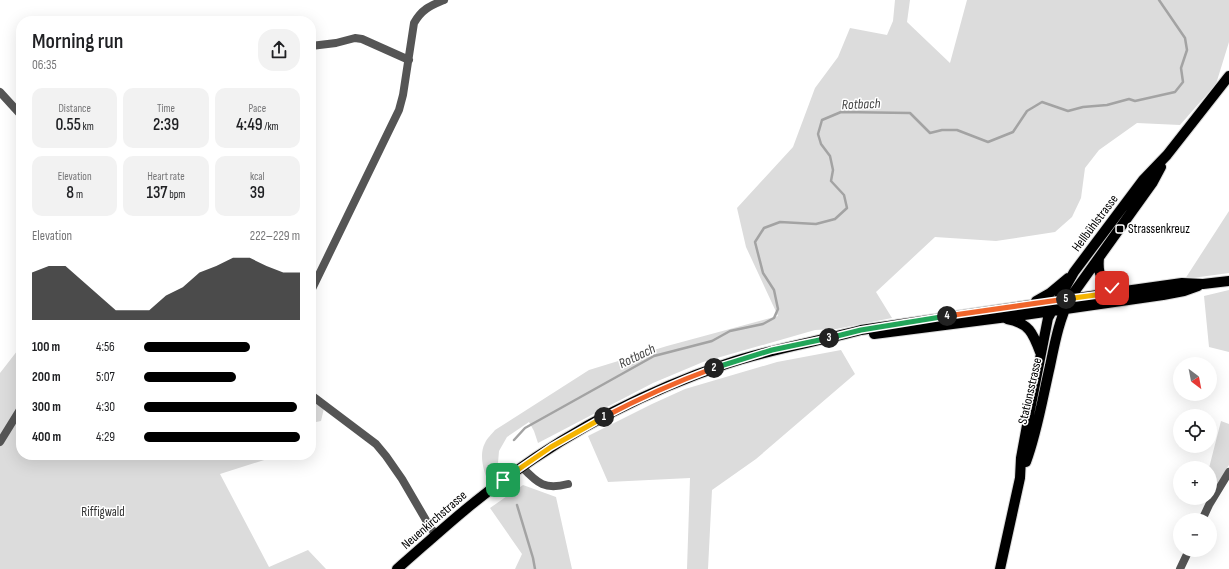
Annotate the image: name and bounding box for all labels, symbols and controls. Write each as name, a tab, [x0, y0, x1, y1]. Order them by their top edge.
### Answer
text: Morning run	[32, 28, 123, 55]
button: share	[258, 29, 300, 71]
text: 06:35	[32, 57, 57, 73]
water label: Rotbach	[841, 95, 881, 113]
text: Distance	[58, 102, 91, 115]
text: Time	[157, 102, 175, 115]
text: Pace	[249, 102, 266, 115]
text: 0.55	[55, 115, 81, 135]
text: 2:39	[153, 115, 179, 135]
text: 4:49	[236, 115, 263, 135]
text: km	[81, 120, 94, 133]
text: /km	[263, 120, 279, 133]
text: Elevation	[58, 170, 92, 183]
text: Heart rate	[147, 170, 185, 183]
text: kcal	[250, 170, 265, 183]
text: 8	[66, 183, 74, 203]
text: 137	[147, 183, 167, 203]
text: 39	[250, 183, 265, 203]
text: m	[74, 188, 83, 201]
text: bpm	[167, 188, 185, 201]
street label: Hellbühlstrasse	[1068, 191, 1122, 255]
place label: Strassenkreuz	[1128, 221, 1190, 237]
marker: Strassenkreuz	[1115, 224, 1125, 234]
text: Elevation	[32, 228, 72, 244]
text: 222–229 m	[250, 228, 300, 244]
pin	[1095, 271, 1129, 305]
icon: check	[1101, 277, 1123, 299]
pin: 5	[1056, 289, 1076, 309]
text: 5	[1064, 292, 1068, 305]
pin: 4	[937, 306, 957, 326]
text: 4	[944, 309, 950, 322]
pin: 3	[819, 328, 839, 348]
text: 3	[827, 331, 831, 344]
text: 100 m	[32, 339, 60, 355]
text: 4:56	[96, 339, 115, 355]
water label: Rotbach	[616, 340, 658, 372]
street label: Stationsstrasse	[1015, 356, 1045, 426]
north arrow	[1173, 357, 1217, 401]
map controls	[1173, 357, 1217, 557]
pin: 2	[704, 358, 724, 378]
text: 2	[712, 361, 716, 374]
text: 200 m	[32, 369, 61, 385]
text: 5:07	[96, 369, 115, 385]
text: 300 m	[32, 399, 61, 415]
text: 4:30	[96, 399, 115, 415]
pin: 1	[594, 407, 614, 427]
button: locate	[1173, 409, 1217, 453]
text: 1	[602, 410, 606, 423]
text: 400 m	[32, 429, 61, 445]
text: 4:29	[96, 429, 115, 445]
button: +	[1173, 461, 1217, 505]
pin	[486, 463, 520, 497]
icon: arrive	[492, 469, 514, 491]
street label: Neuenkirchstrasse	[398, 487, 470, 553]
park label: Riffigwald	[81, 504, 125, 520]
button: −	[1173, 513, 1217, 557]

